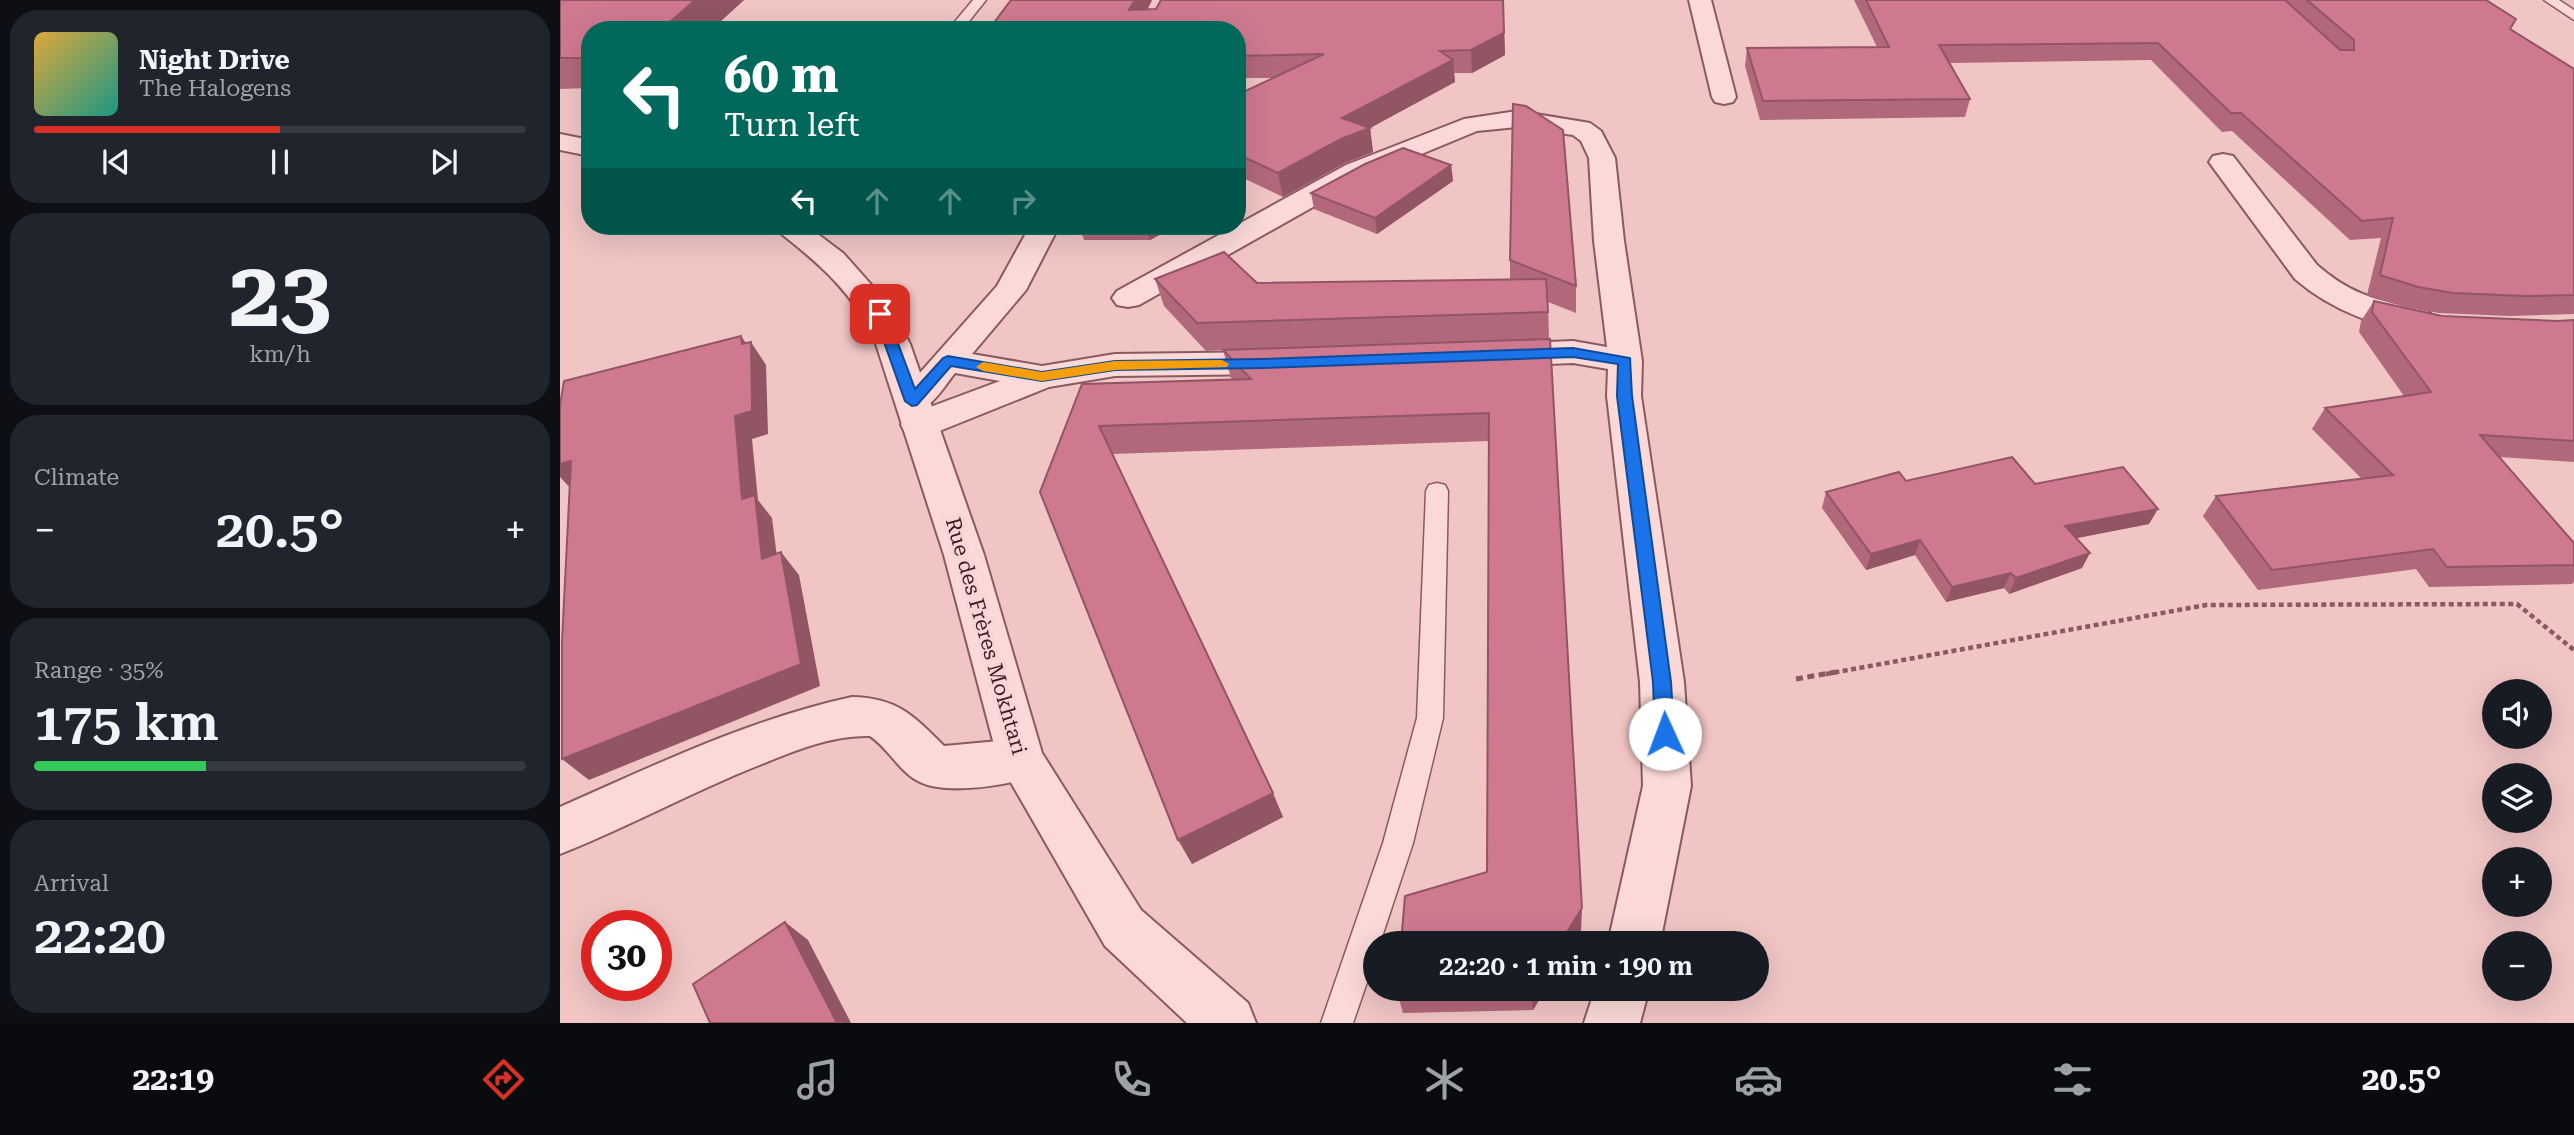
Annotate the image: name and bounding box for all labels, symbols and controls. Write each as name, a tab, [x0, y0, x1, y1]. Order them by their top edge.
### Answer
text: Night Drive	[139, 45, 290, 75]
text: 60 m	[724, 47, 839, 104]
icon: left	[609, 49, 700, 140]
text: The Halogens	[139, 75, 291, 102]
text: Turn left	[724, 106, 859, 144]
icon: previous	[97, 143, 135, 181]
icon: pause	[261, 143, 299, 181]
icon: next	[425, 143, 463, 181]
icon: left	[785, 182, 823, 220]
icon: ahead	[858, 182, 896, 220]
icon: ahead	[931, 182, 969, 220]
icon: right	[1004, 182, 1042, 220]
text: 23	[229, 242, 331, 348]
pin	[850, 284, 910, 344]
icon: arrive	[861, 295, 899, 333]
text: km/h	[249, 341, 311, 368]
text: Climate	[34, 464, 119, 491]
text: 20.5°	[216, 499, 344, 560]
text: −	[34, 508, 55, 552]
text: +	[505, 508, 526, 552]
street label: Rue des Frères Mokhtari	[941, 515, 1031, 758]
text: Range · 35%	[34, 657, 163, 684]
map controls	[2482, 679, 2552, 1001]
button: sound	[2482, 679, 2552, 749]
text: 175 km	[34, 692, 219, 753]
position arrow	[1628, 697, 1702, 771]
button: layers	[2482, 763, 2552, 833]
button: +	[2482, 847, 2552, 917]
text: Arrival	[34, 870, 109, 897]
text: 22:20	[34, 905, 166, 966]
speed limit sign: 30	[581, 910, 672, 1001]
button: −	[2482, 931, 2552, 1001]
text: 22:20 · 1 min · 190 m	[1439, 951, 1693, 981]
icon: directions	[479, 1055, 528, 1104]
icon: music	[793, 1055, 842, 1104]
icon: phone	[1107, 1055, 1156, 1104]
icon: climate	[1420, 1055, 1469, 1104]
icon: car	[1734, 1055, 1783, 1104]
icon: filters	[2048, 1055, 2097, 1104]
text: 22:19	[132, 1060, 214, 1098]
text: 20.5°	[2362, 1060, 2442, 1098]

